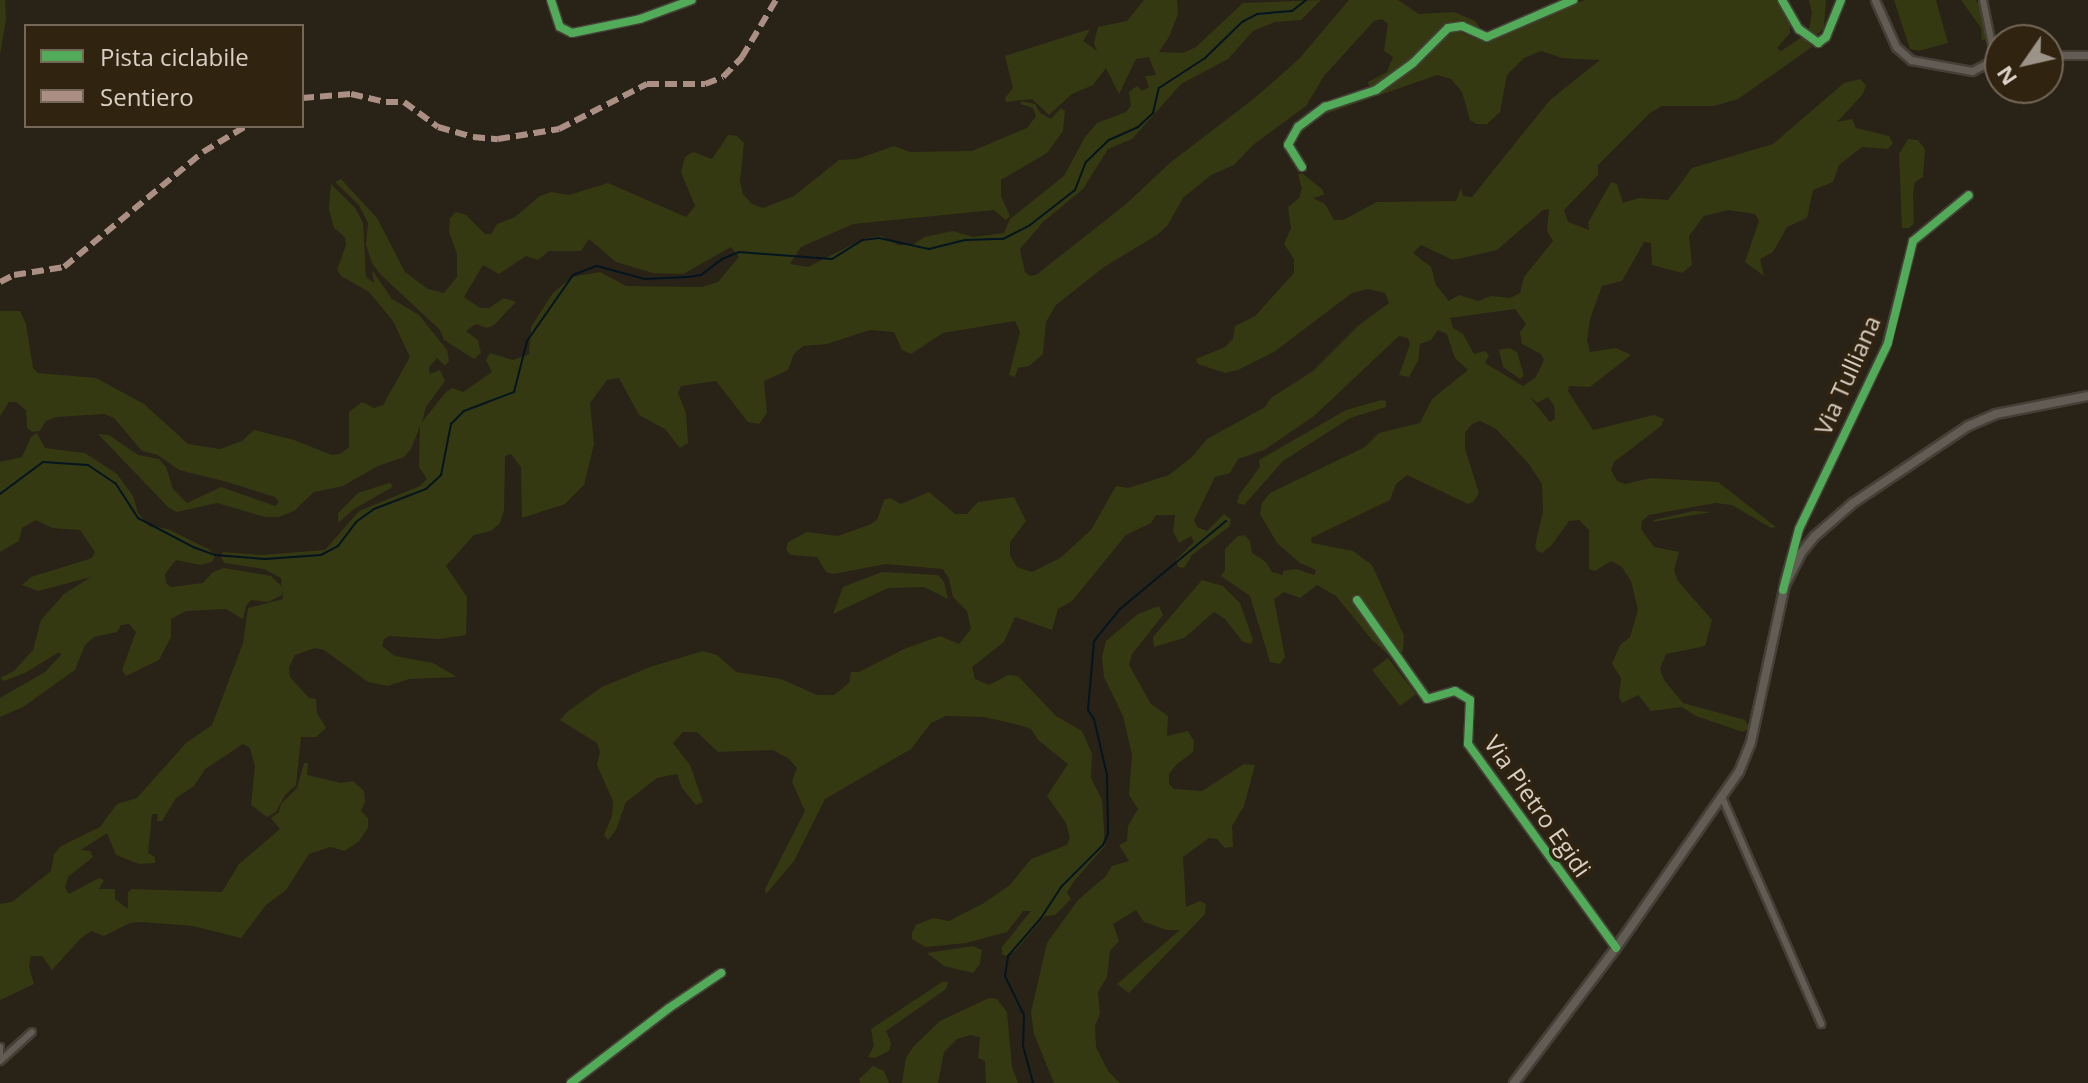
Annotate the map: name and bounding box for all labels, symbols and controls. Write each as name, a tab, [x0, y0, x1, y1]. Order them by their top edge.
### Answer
legend	[24, 24, 304, 128]
north arrow	[1984, 24, 2064, 104]
text: Pista ciclabile	[100, 40, 249, 73]
text: N	[1988, 61, 2023, 92]
text: Sentiero	[100, 80, 194, 113]
street label: Via Tulliana	[1808, 311, 1886, 439]
street label: Via Pietro Egidi	[1479, 730, 1597, 882]

